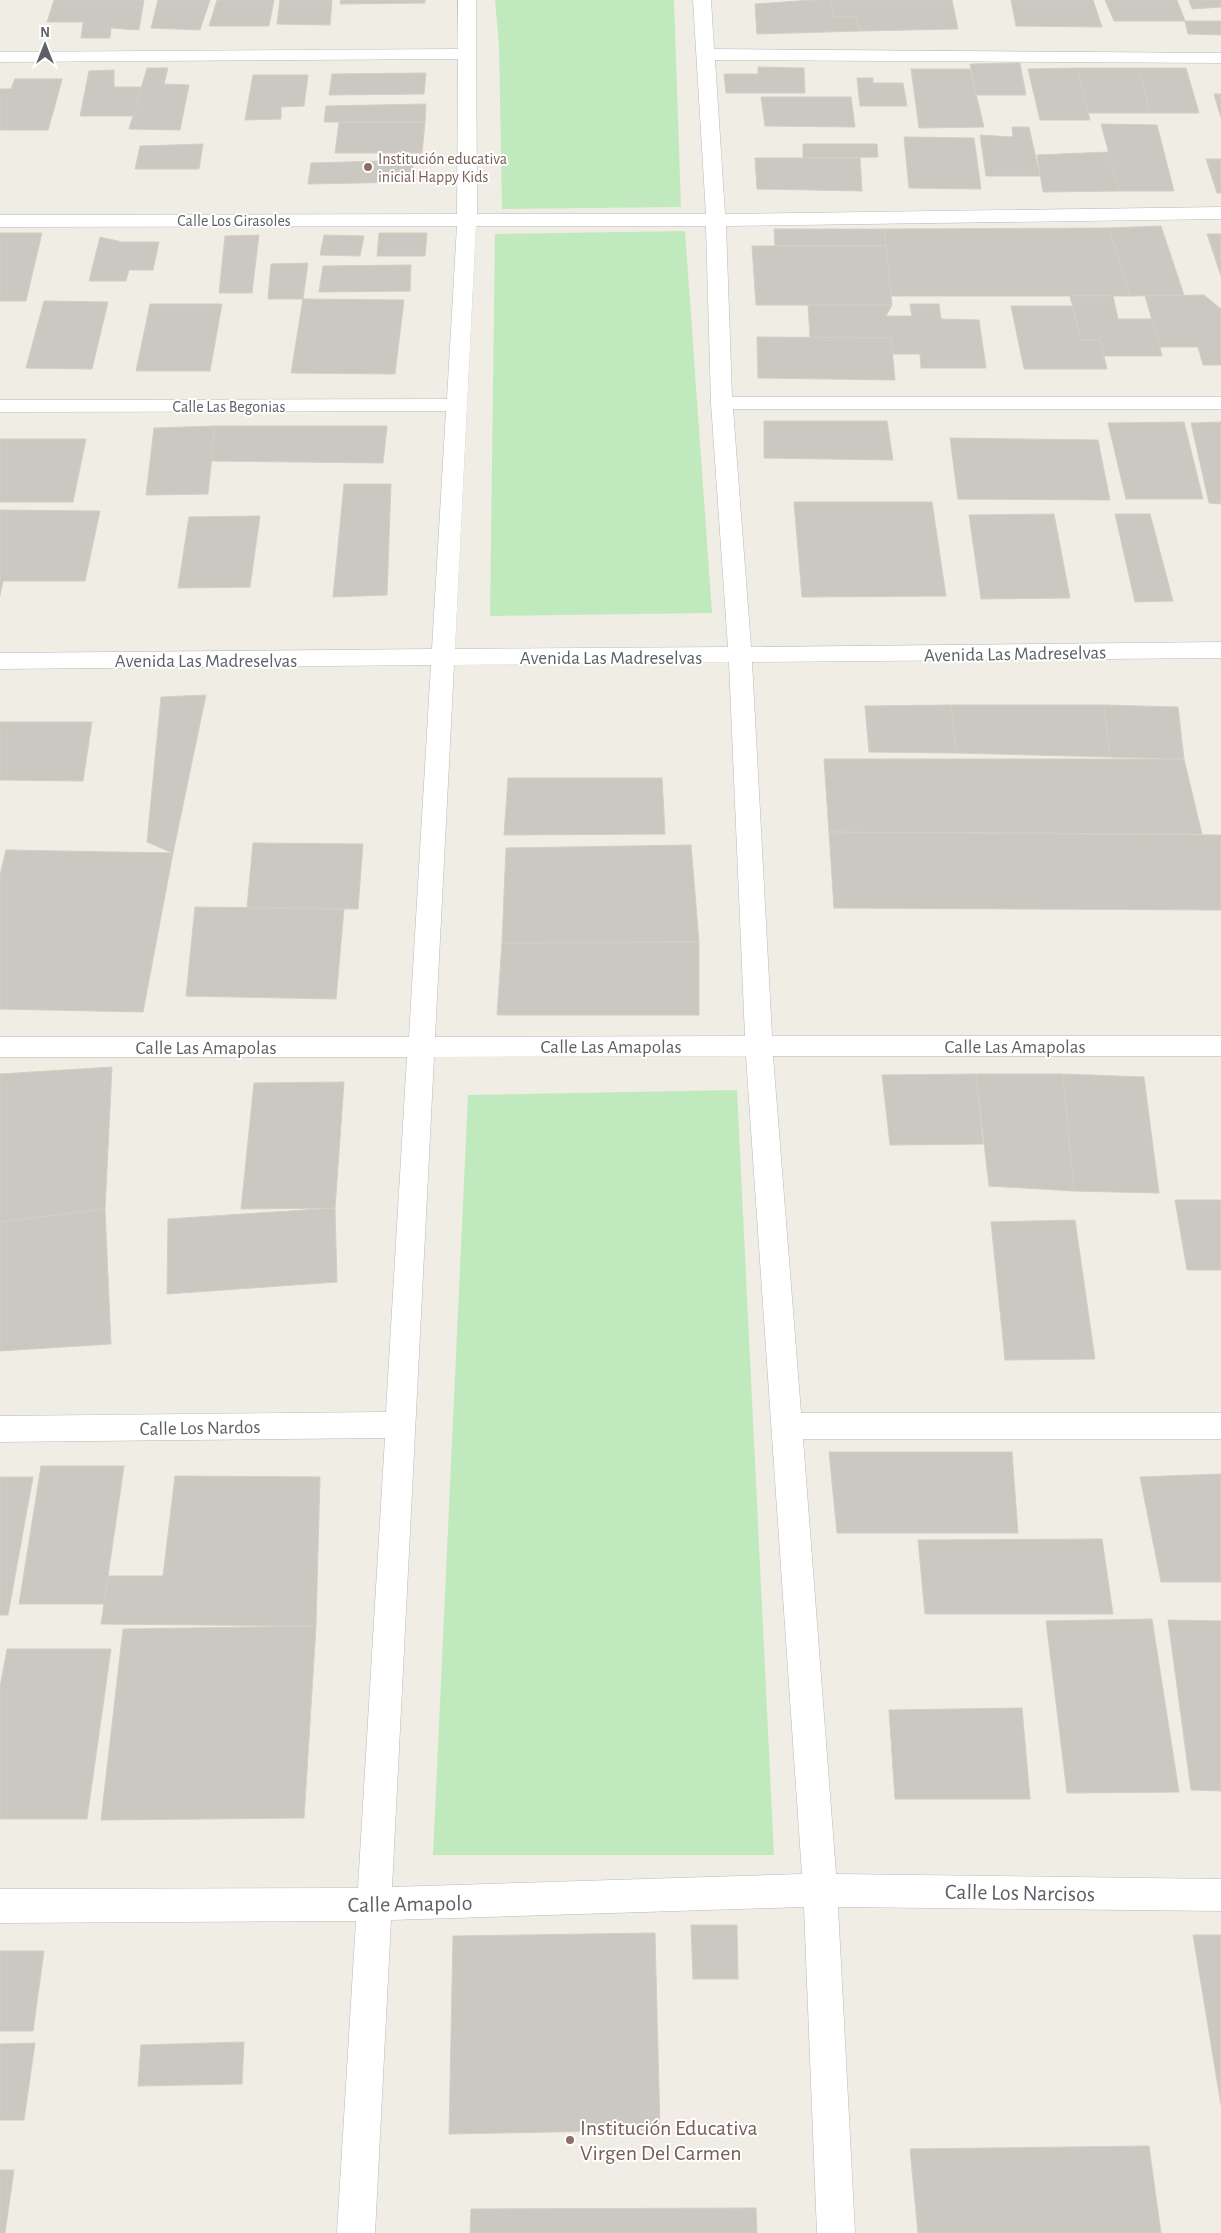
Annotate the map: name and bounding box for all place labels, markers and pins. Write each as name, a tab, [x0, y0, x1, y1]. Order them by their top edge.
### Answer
place label: Institución educativa inicial Happy Kids	[378, 151, 507, 186]
marker: Institución educativa inicial Happy Kids	[362, 161, 374, 173]
place label: Institución Educativa Virgen Del Carmen	[580, 2117, 758, 2164]
marker: Institución Educativa Virgen Del Carmen	[564, 2134, 576, 2146]

